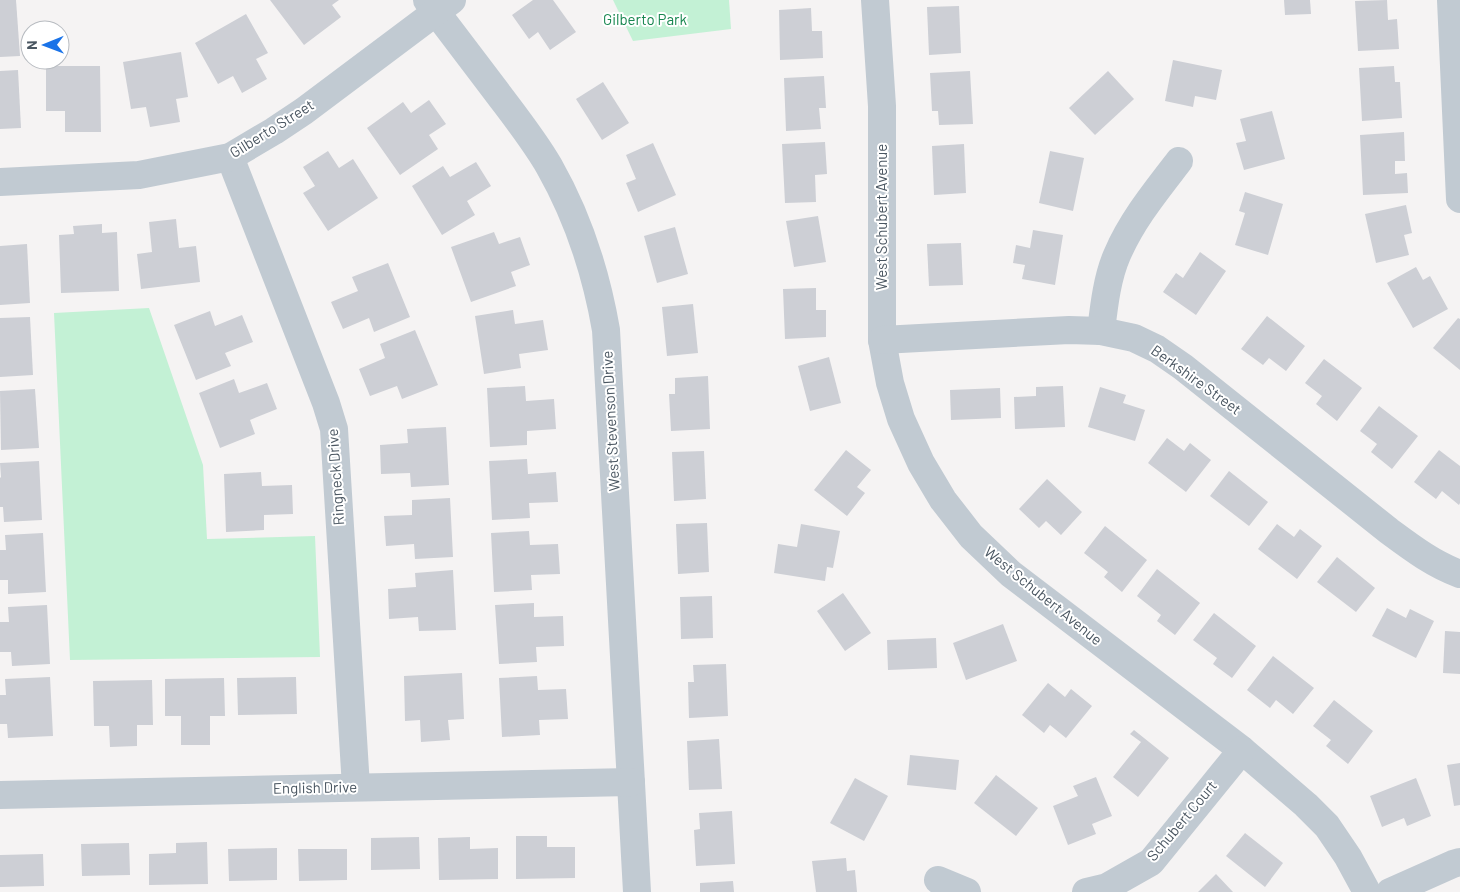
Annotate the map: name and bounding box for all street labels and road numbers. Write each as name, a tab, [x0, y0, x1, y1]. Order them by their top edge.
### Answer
street label: Gilberto Street	[226, 95, 317, 161]
street label: West Schubert Avenue	[872, 144, 890, 290]
street label: Berkshire Street	[1148, 341, 1245, 418]
street label: West Stevenson Drive	[597, 350, 623, 492]
street label: Ringneck Drive	[323, 428, 347, 526]
street label: West Schubert Avenue	[981, 542, 1106, 648]
street label: English Drive	[273, 777, 357, 797]
street label: Schubert Court	[1142, 777, 1220, 864]

